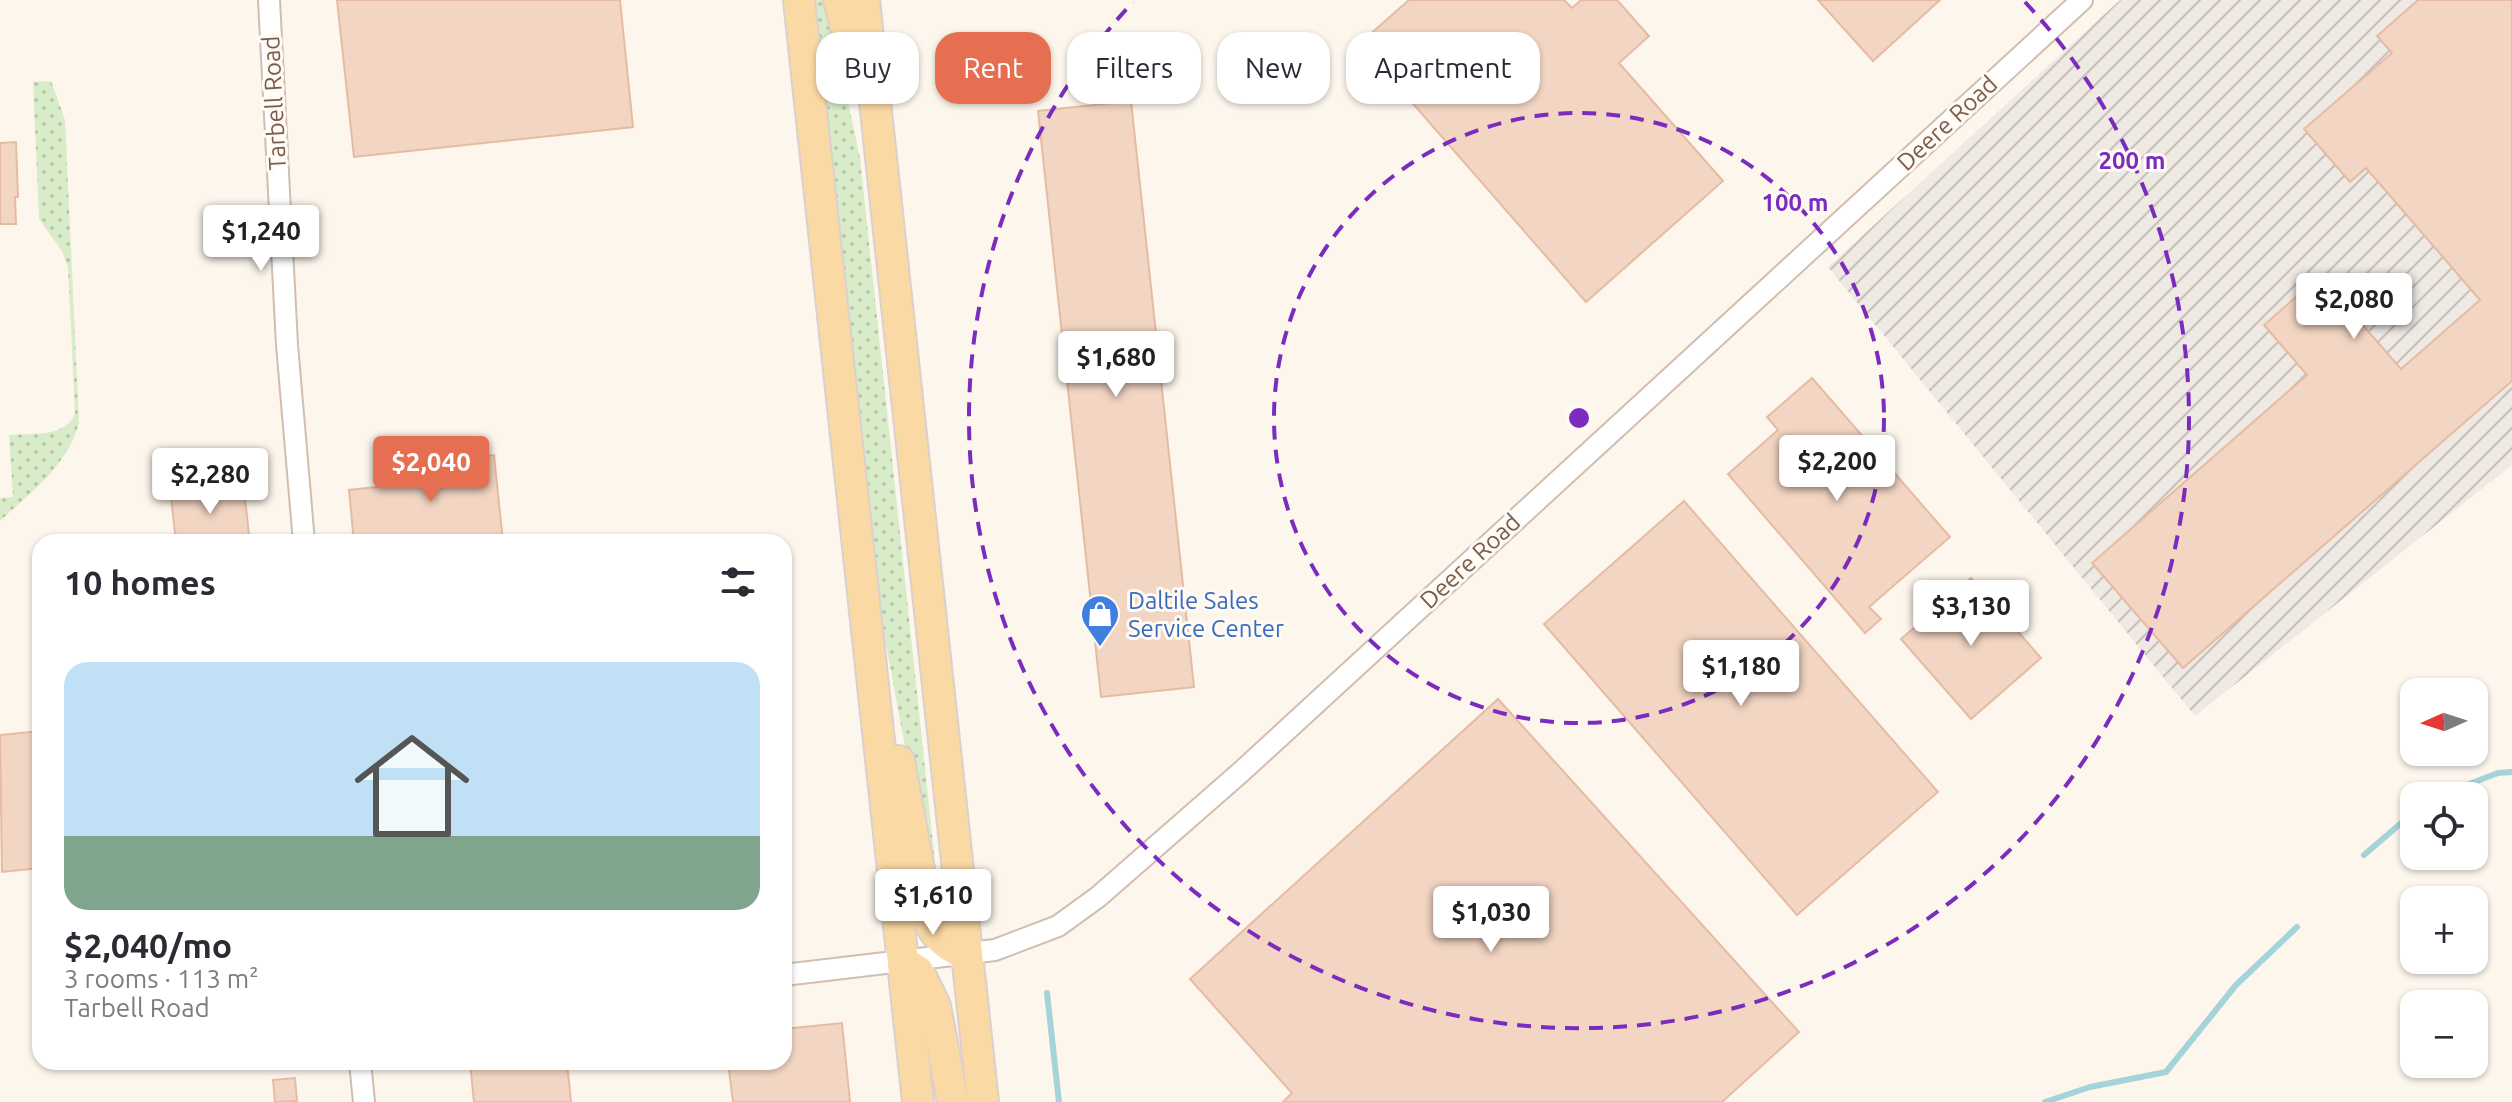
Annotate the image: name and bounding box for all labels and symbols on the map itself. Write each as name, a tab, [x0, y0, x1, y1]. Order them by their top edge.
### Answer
street label: Tarbell Road	[257, 35, 291, 171]
street label: Deere Road	[1892, 70, 2002, 176]
text: 200 m	[2099, 147, 2165, 174]
text: 100 m	[1762, 189, 1828, 216]
pin: $1,240	[196, 205, 326, 273]
pin: $2,080	[2289, 273, 2419, 341]
pin: $1,680	[1051, 331, 1181, 399]
centre of rings	[1565, 404, 1593, 432]
pin: $2,200	[1772, 435, 1902, 503]
pin: $2,040	[366, 436, 496, 504]
pin: $2,280	[145, 448, 275, 516]
street label: Deere Road	[1415, 508, 1525, 614]
pin: $3,130	[1906, 580, 2036, 648]
place label: Daltile Sales Service Center	[1128, 587, 1284, 642]
shop icon: Daltile Sales Service Center	[1079, 593, 1121, 648]
pin: $1,180	[1676, 640, 1806, 708]
north arrow	[2400, 678, 2488, 766]
pin: $1,610	[868, 869, 998, 937]
pin: $1,030	[1426, 886, 1556, 954]

